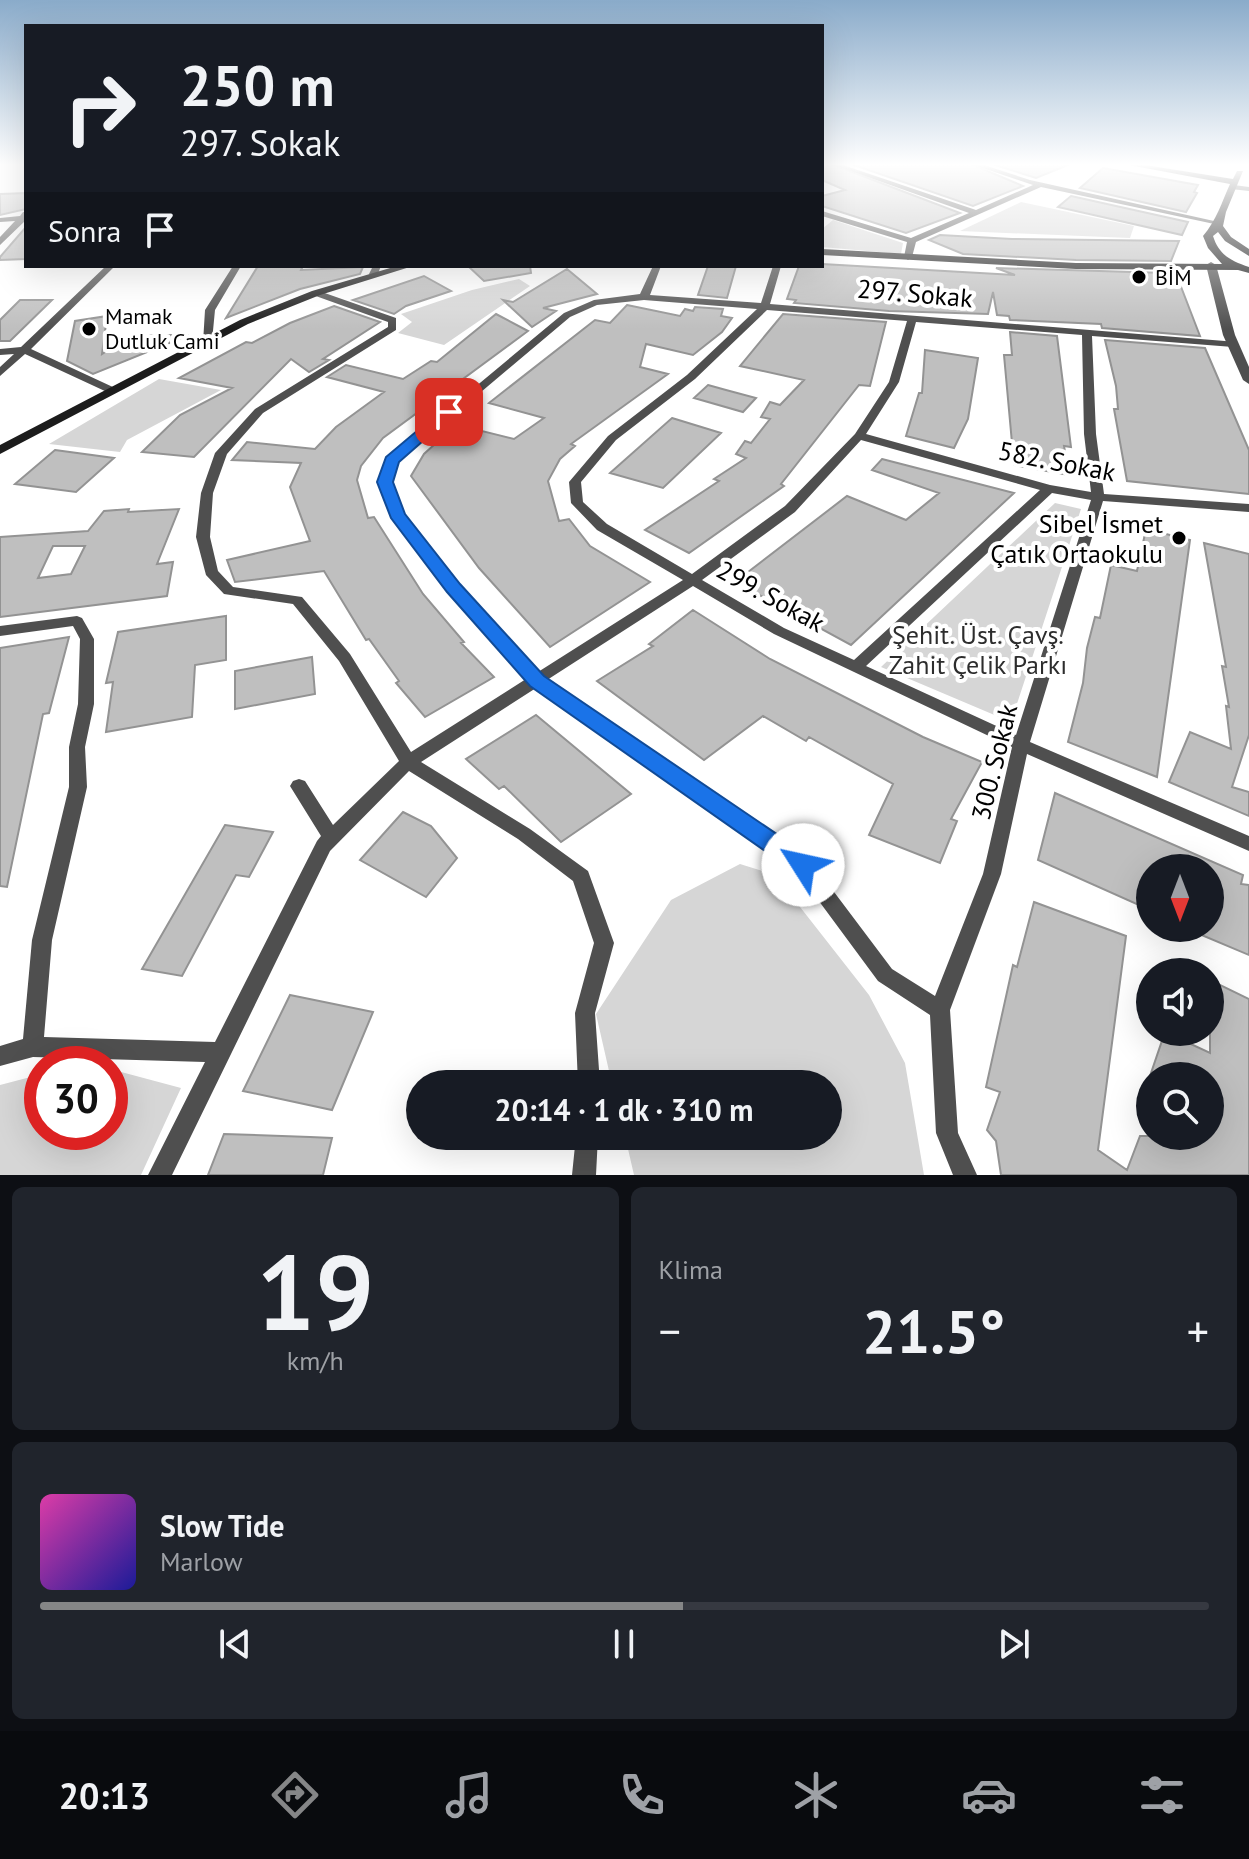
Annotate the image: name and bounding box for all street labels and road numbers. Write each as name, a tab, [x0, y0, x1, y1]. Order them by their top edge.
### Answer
street label: 297. Sokak	[856, 272, 975, 315]
street label: 582. Sokak	[996, 433, 1119, 489]
street label: 299. Sokak	[711, 553, 831, 639]
street label: 300. Sokak	[964, 700, 1024, 824]

